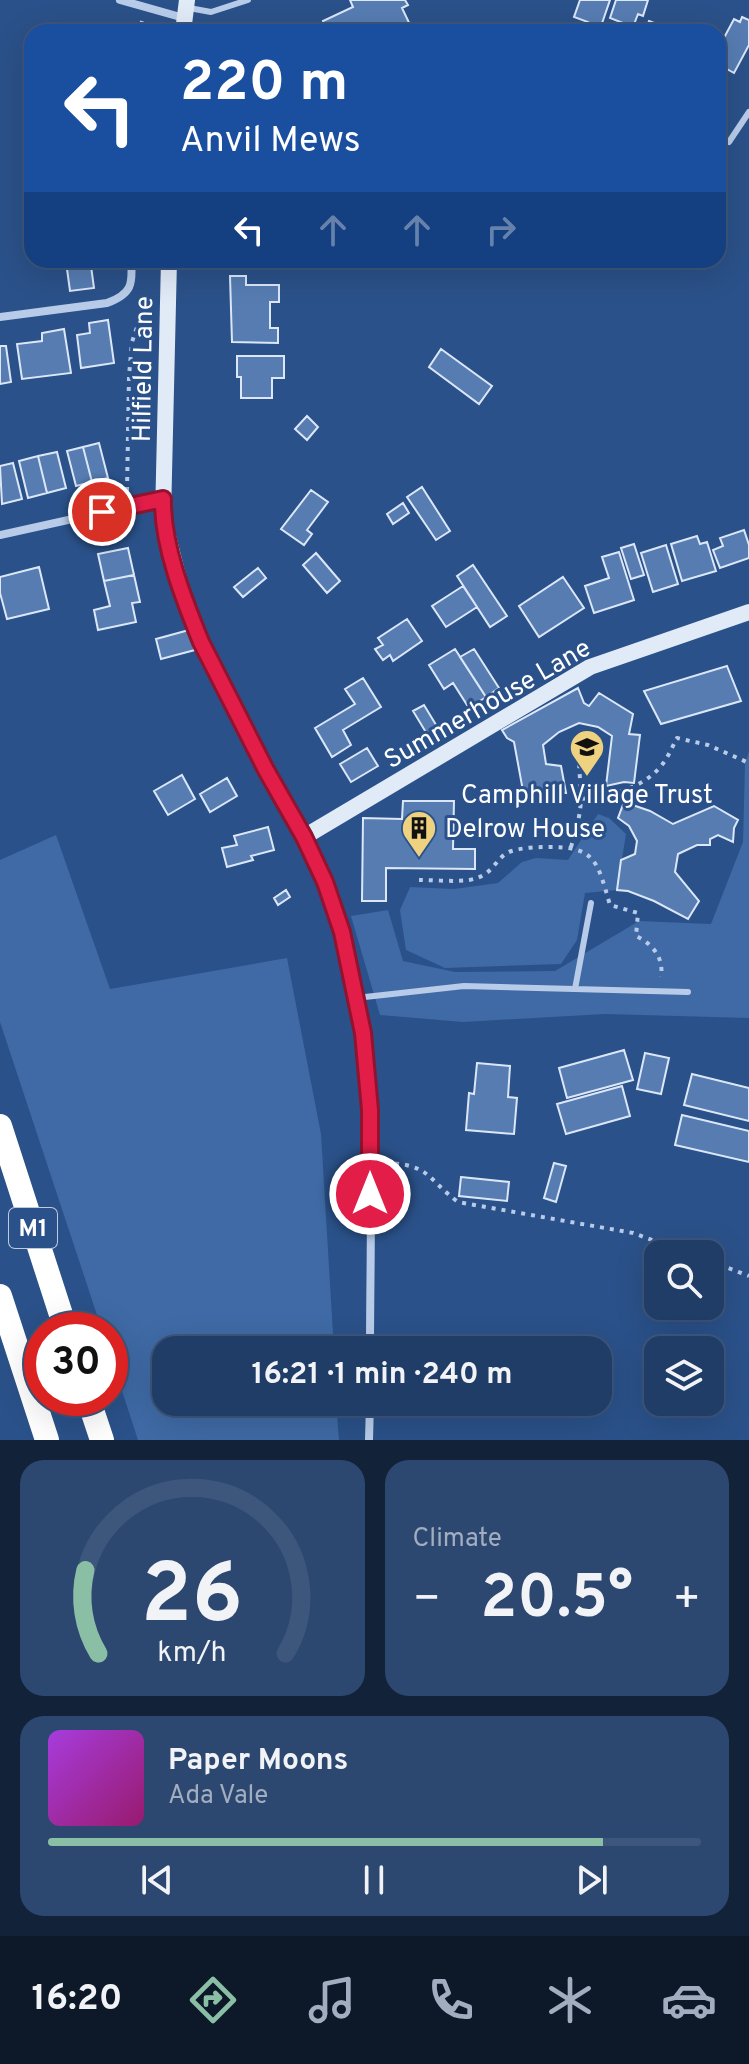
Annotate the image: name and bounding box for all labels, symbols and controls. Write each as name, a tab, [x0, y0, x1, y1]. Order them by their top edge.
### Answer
text: 220 m	[180, 50, 348, 120]
icon: left	[48, 56, 152, 160]
text: Anvil Mews	[180, 119, 361, 165]
icon: left	[227, 208, 271, 252]
icon: ahead	[311, 208, 355, 252]
icon: ahead	[395, 208, 439, 252]
icon: right	[479, 208, 523, 252]
street label: Hilfield Lane	[127, 296, 162, 442]
pin	[68, 478, 136, 546]
icon: arrive	[80, 490, 124, 534]
street label: Summerhouse Lane	[379, 633, 597, 778]
school or university icon: Camphill Village Trust	[568, 728, 606, 778]
place label: Camphill Village Trust	[461, 780, 713, 813]
building icon: Delrow House	[400, 809, 438, 859]
place label: Delrow House	[445, 814, 605, 847]
position arrow	[328, 1152, 412, 1236]
road number: M1	[9, 1208, 57, 1248]
map controls	[644, 1240, 724, 1416]
button: search	[644, 1240, 724, 1320]
speed limit sign: 30	[24, 1312, 128, 1416]
button: layers	[644, 1336, 724, 1416]
text: 16:21 · 1 min · 240 m	[251, 1357, 513, 1394]
text: Climate	[413, 1523, 502, 1556]
text: 26	[141, 1547, 243, 1652]
text: 20.5°	[481, 1563, 633, 1639]
text: −	[413, 1573, 441, 1629]
text: +	[673, 1573, 701, 1629]
text: km/h	[158, 1636, 227, 1672]
text: Paper Moons	[168, 1743, 348, 1780]
text: Ada Vale	[168, 1780, 268, 1813]
icon: previous	[135, 1858, 179, 1902]
icon: pause	[352, 1858, 396, 1902]
icon: next	[570, 1858, 614, 1902]
icon: directions	[185, 1972, 241, 2028]
icon: music	[304, 1972, 360, 2028]
icon: phone	[423, 1972, 479, 2028]
icon: climate	[542, 1972, 598, 2028]
icon: car	[661, 1972, 717, 2028]
text: 16:20	[32, 1977, 122, 2023]

